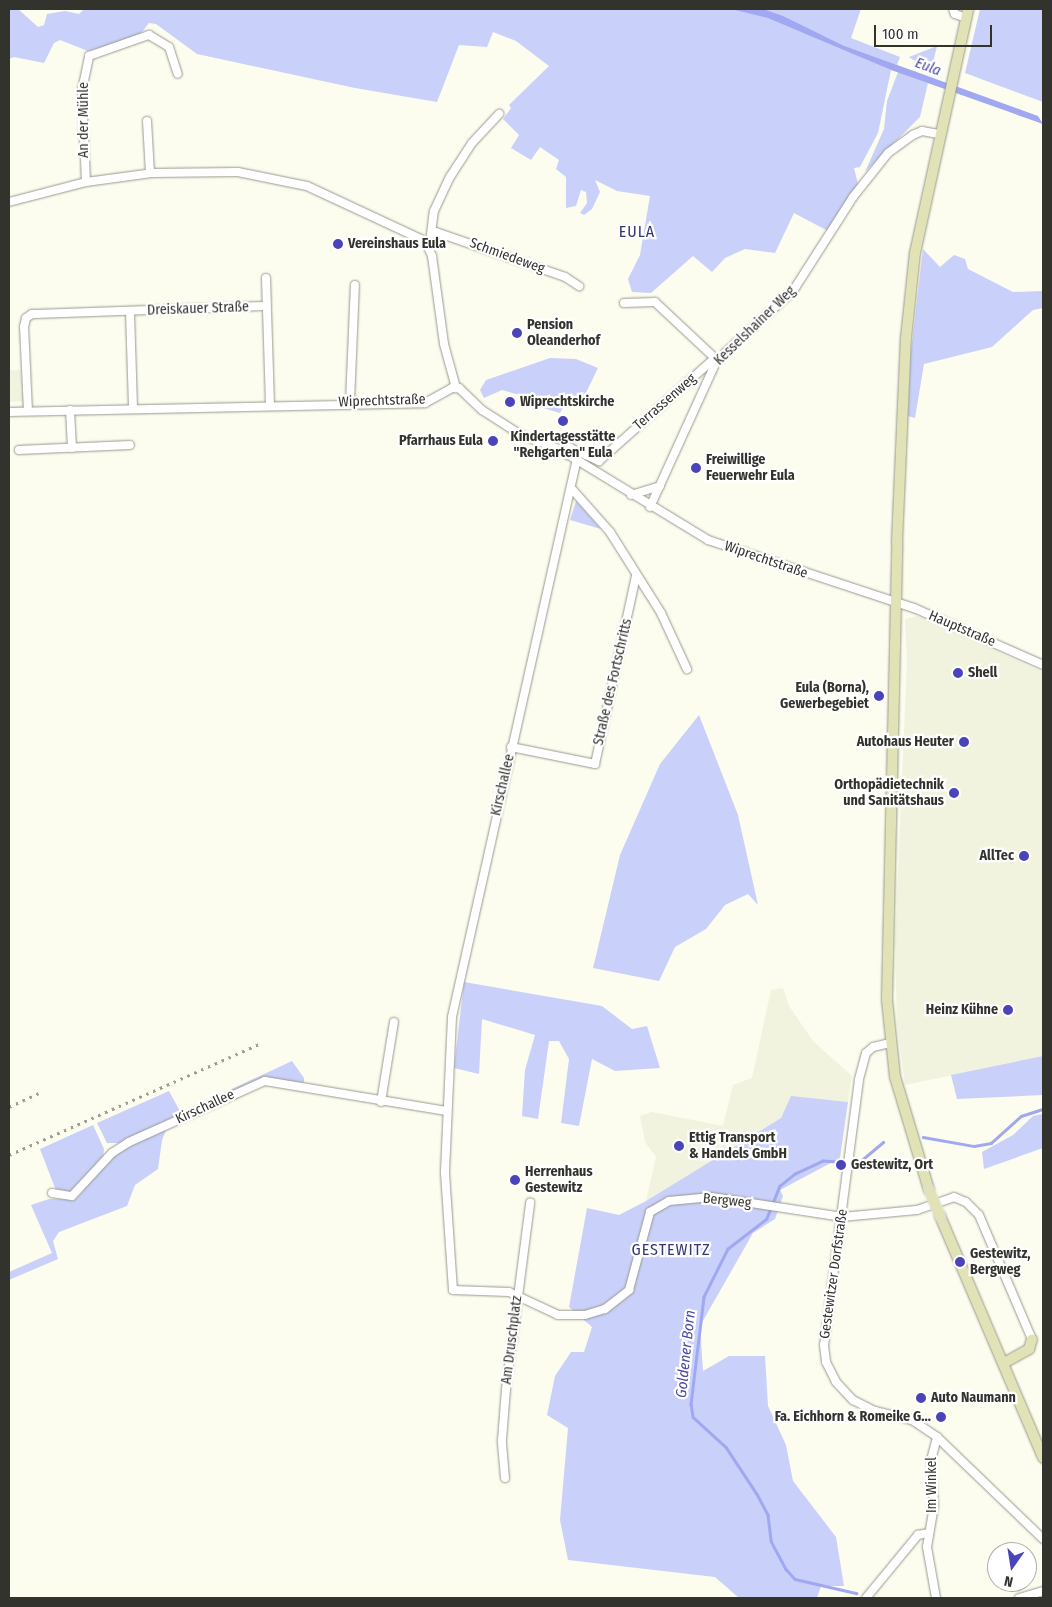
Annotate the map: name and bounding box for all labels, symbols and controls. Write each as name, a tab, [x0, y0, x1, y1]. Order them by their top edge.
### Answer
scale bar	[877, 15, 994, 47]
text: 100 m	[882, 25, 919, 43]
water label: Eula	[912, 54, 944, 80]
street label: An der Mühle	[76, 82, 92, 158]
district label: EULA	[618, 222, 656, 242]
street label: Schmiedeweg	[467, 235, 547, 277]
place label: Vereinshaus Eula	[348, 236, 446, 252]
marker: Vereinshaus Eula	[332, 238, 344, 250]
street label: Kesselshainer Weg	[711, 283, 799, 369]
street label: Dreiskauer Straße	[147, 299, 249, 319]
place label: Pension Oleanderhof	[527, 317, 600, 350]
marker: Pension Oleanderhof	[511, 327, 523, 339]
street label: Terrassenweg	[630, 370, 700, 434]
street label: Wiprechtstraße	[338, 391, 426, 411]
place label: Wiprechtskirche	[520, 394, 614, 410]
marker: Wiprechtskirche	[504, 396, 516, 408]
marker: Kindertagesstätte "Rehgarten" Eula	[557, 415, 569, 427]
place label: Kindertagesstätte "Rehgarten" Eula	[511, 429, 615, 462]
place label: Pfarrhaus Eula	[399, 433, 483, 449]
marker: Pfarrhaus Eula	[487, 435, 499, 447]
place label: Freiwillige Feuerwehr Eula	[706, 452, 795, 484]
marker: Freiwillige Feuerwehr Eula	[690, 462, 702, 474]
street label: Wiprechtstraße	[722, 538, 810, 582]
street label: Hauptstraße	[926, 607, 998, 651]
street label: Straße des Fortschritts	[590, 617, 636, 747]
place label: Shell	[968, 665, 997, 681]
marker: Shell	[952, 667, 964, 679]
place label: Eula (Borna), Gewerbegebiet	[780, 680, 869, 712]
marker: Eula (Borna), Gewerbegebiet	[873, 690, 885, 702]
place label: Autohaus Heuter	[857, 734, 954, 750]
marker: Autohaus Heuter	[958, 736, 970, 748]
street label: Kirschallee	[488, 752, 518, 818]
place label: Orthopädietechnik und Sanitätshaus	[834, 777, 944, 810]
marker: Orthopädietechnik und Sanitätshaus	[948, 787, 960, 799]
place label: AllTec	[979, 848, 1014, 864]
marker: AllTec	[1018, 850, 1030, 862]
place label: Heinz Kühne	[926, 1002, 998, 1018]
marker: Heinz Kühne	[1002, 1004, 1014, 1016]
street label: Kirschallee	[173, 1086, 237, 1128]
place label: Ettig Transport & Handels GmbH	[689, 1130, 787, 1162]
marker: Ettig Transport & Handels GmbH	[673, 1140, 685, 1152]
place label: Gestewitz, Ort	[851, 1157, 933, 1173]
marker: Gestewitz, Ort	[835, 1159, 847, 1171]
place label: Herrenhaus Gestewitz	[525, 1164, 593, 1196]
marker: Herrenhaus Gestewitz	[509, 1174, 521, 1186]
street label: Bergweg	[702, 1190, 752, 1212]
street label: Gestewitzer Dorfstraße	[817, 1208, 851, 1340]
district label: GESTEWITZ	[630, 1240, 712, 1260]
place label: Gestewitz, Bergweg	[970, 1246, 1030, 1278]
marker: Gestewitz, Bergweg	[954, 1256, 966, 1268]
street label: Am Druschplatz	[498, 1295, 526, 1385]
water label: Goldener Born	[672, 1309, 700, 1399]
place label: Auto Naumann	[931, 1390, 1016, 1406]
marker: Auto Naumann	[915, 1392, 927, 1404]
place label: Fa. Eichhorn & Romeike G...	[775, 1409, 931, 1425]
marker: Fa. Eichhorn & Romeike G...	[935, 1411, 947, 1423]
street label: Im Winkel	[924, 1457, 940, 1513]
north arrow	[987, 1542, 1037, 1592]
text: N	[1003, 1572, 1015, 1590]

